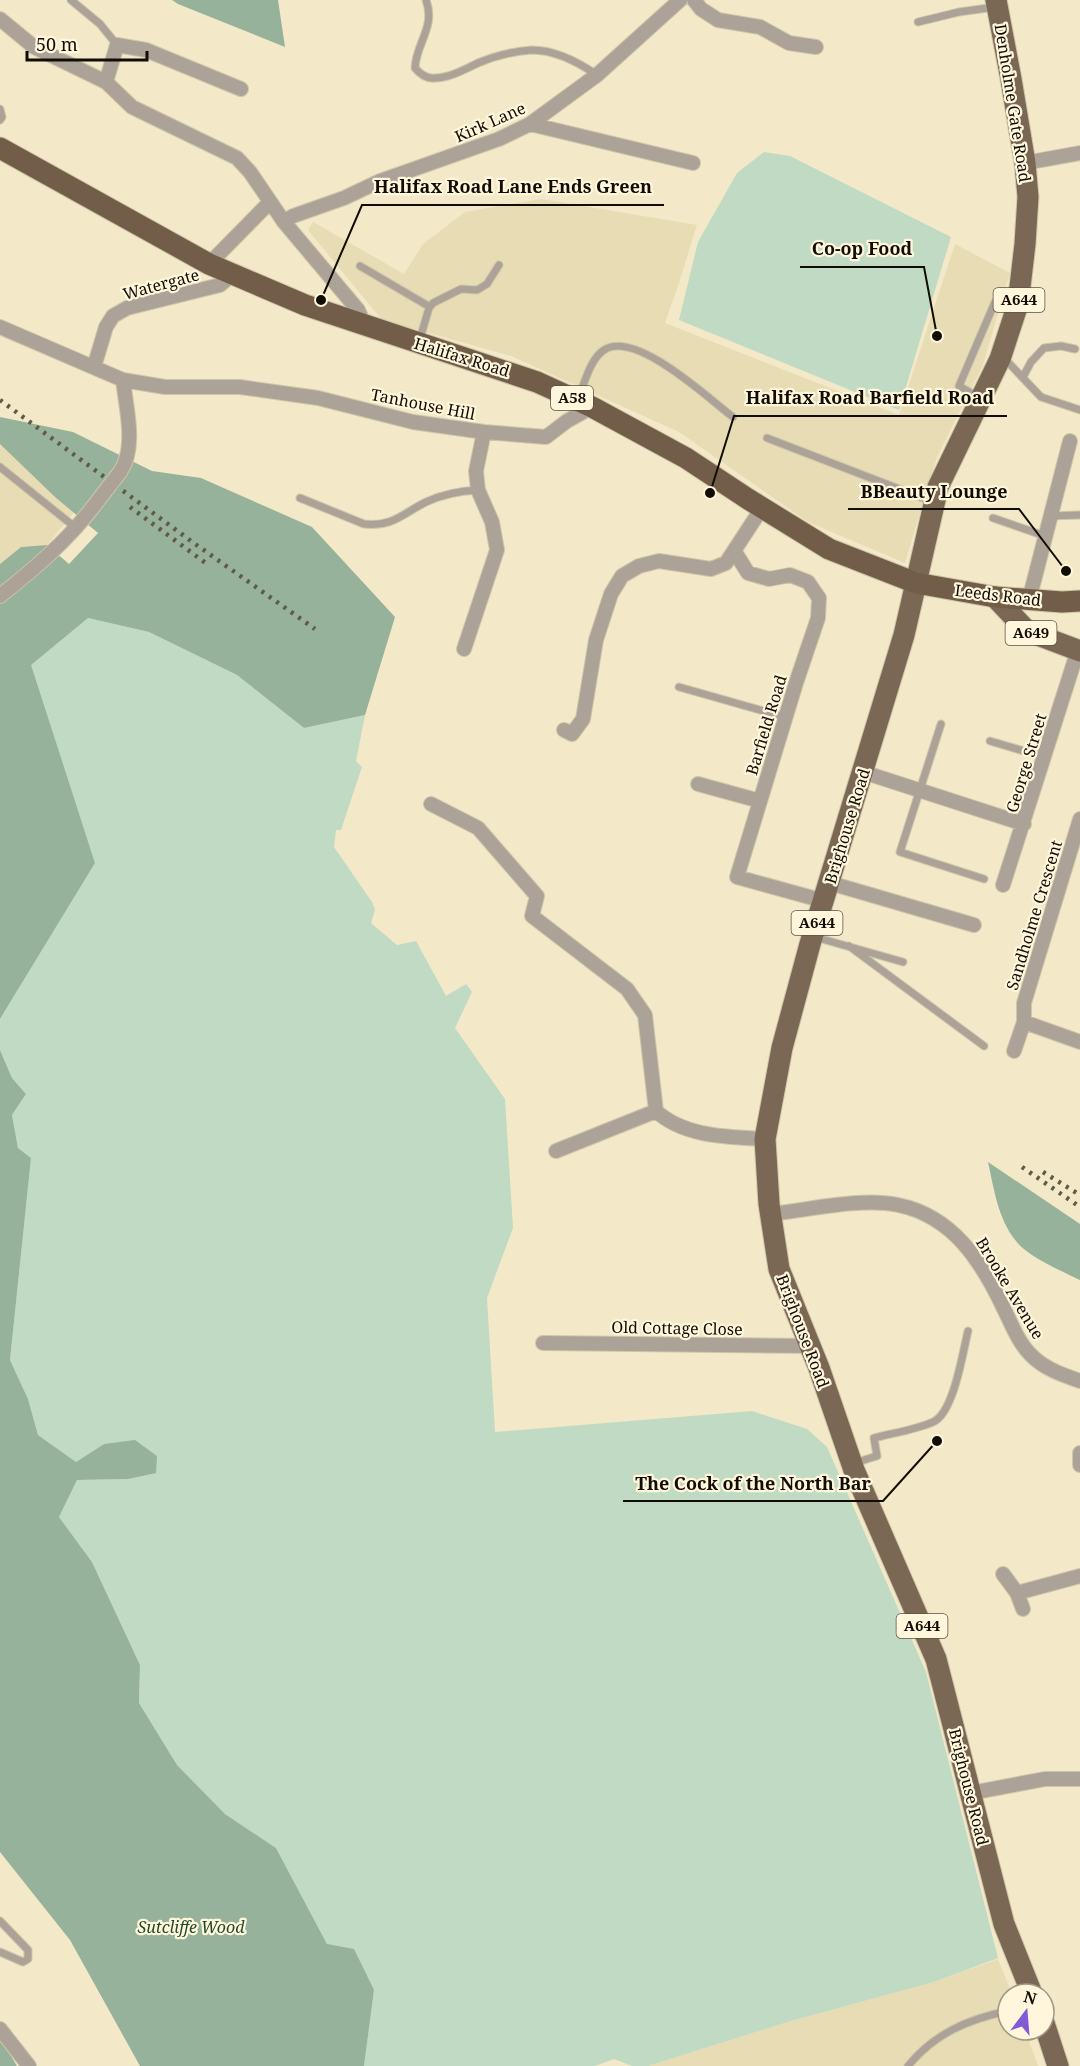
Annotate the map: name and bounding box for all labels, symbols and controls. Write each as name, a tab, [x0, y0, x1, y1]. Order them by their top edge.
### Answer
street label: Denholme Gate Road	[990, 22, 1036, 184]
scale bar	[27, 24, 147, 62]
text: 50 m	[36, 32, 78, 56]
street label: Kirk Lane	[451, 97, 529, 147]
callout: Halifax Road Lane Ends Green	[362, 169, 664, 205]
text: Halifax Road Lane Ends Green	[374, 174, 652, 198]
callout: Co-op Food	[800, 231, 924, 267]
text: Co-op Food	[812, 236, 912, 260]
street label: Watergate	[120, 263, 202, 305]
road number: A644	[994, 288, 1044, 312]
street label: Halifax Road	[412, 332, 513, 382]
callout: Halifax Road Barfield Road	[734, 380, 1007, 416]
street label: Tanhouse Hill	[369, 383, 477, 425]
text: Halifax Road Barfield Road	[746, 385, 994, 409]
road number: A58	[551, 386, 593, 410]
callout: BBeauty Lounge	[848, 473, 1019, 509]
text: BBeauty Lounge	[861, 479, 1007, 503]
street label: Leeds Road	[954, 579, 1043, 611]
road number: A649	[1006, 621, 1056, 645]
street label: Barfield Road	[740, 672, 792, 778]
street label: George Street	[1000, 710, 1052, 815]
street label: Brighouse Road	[819, 765, 875, 886]
street label: Sandholme Crescent	[1001, 837, 1067, 993]
road number: A644	[792, 911, 842, 935]
street label: Brooke Avenue	[971, 1233, 1049, 1343]
street label: Brighouse Road	[771, 1271, 835, 1391]
street label: Old Cottage Close	[611, 1316, 743, 1340]
callout: The Cock of the North Bar	[623, 1465, 883, 1501]
text: The Cock of the North Bar	[635, 1471, 871, 1495]
road number: A644	[896, 1614, 948, 1638]
street label: Brighouse Road	[944, 1726, 994, 1848]
park label: Sutcliffe Wood	[138, 1916, 245, 1938]
north arrow	[996, 1982, 1056, 2042]
text: N	[1021, 1985, 1040, 2010]

